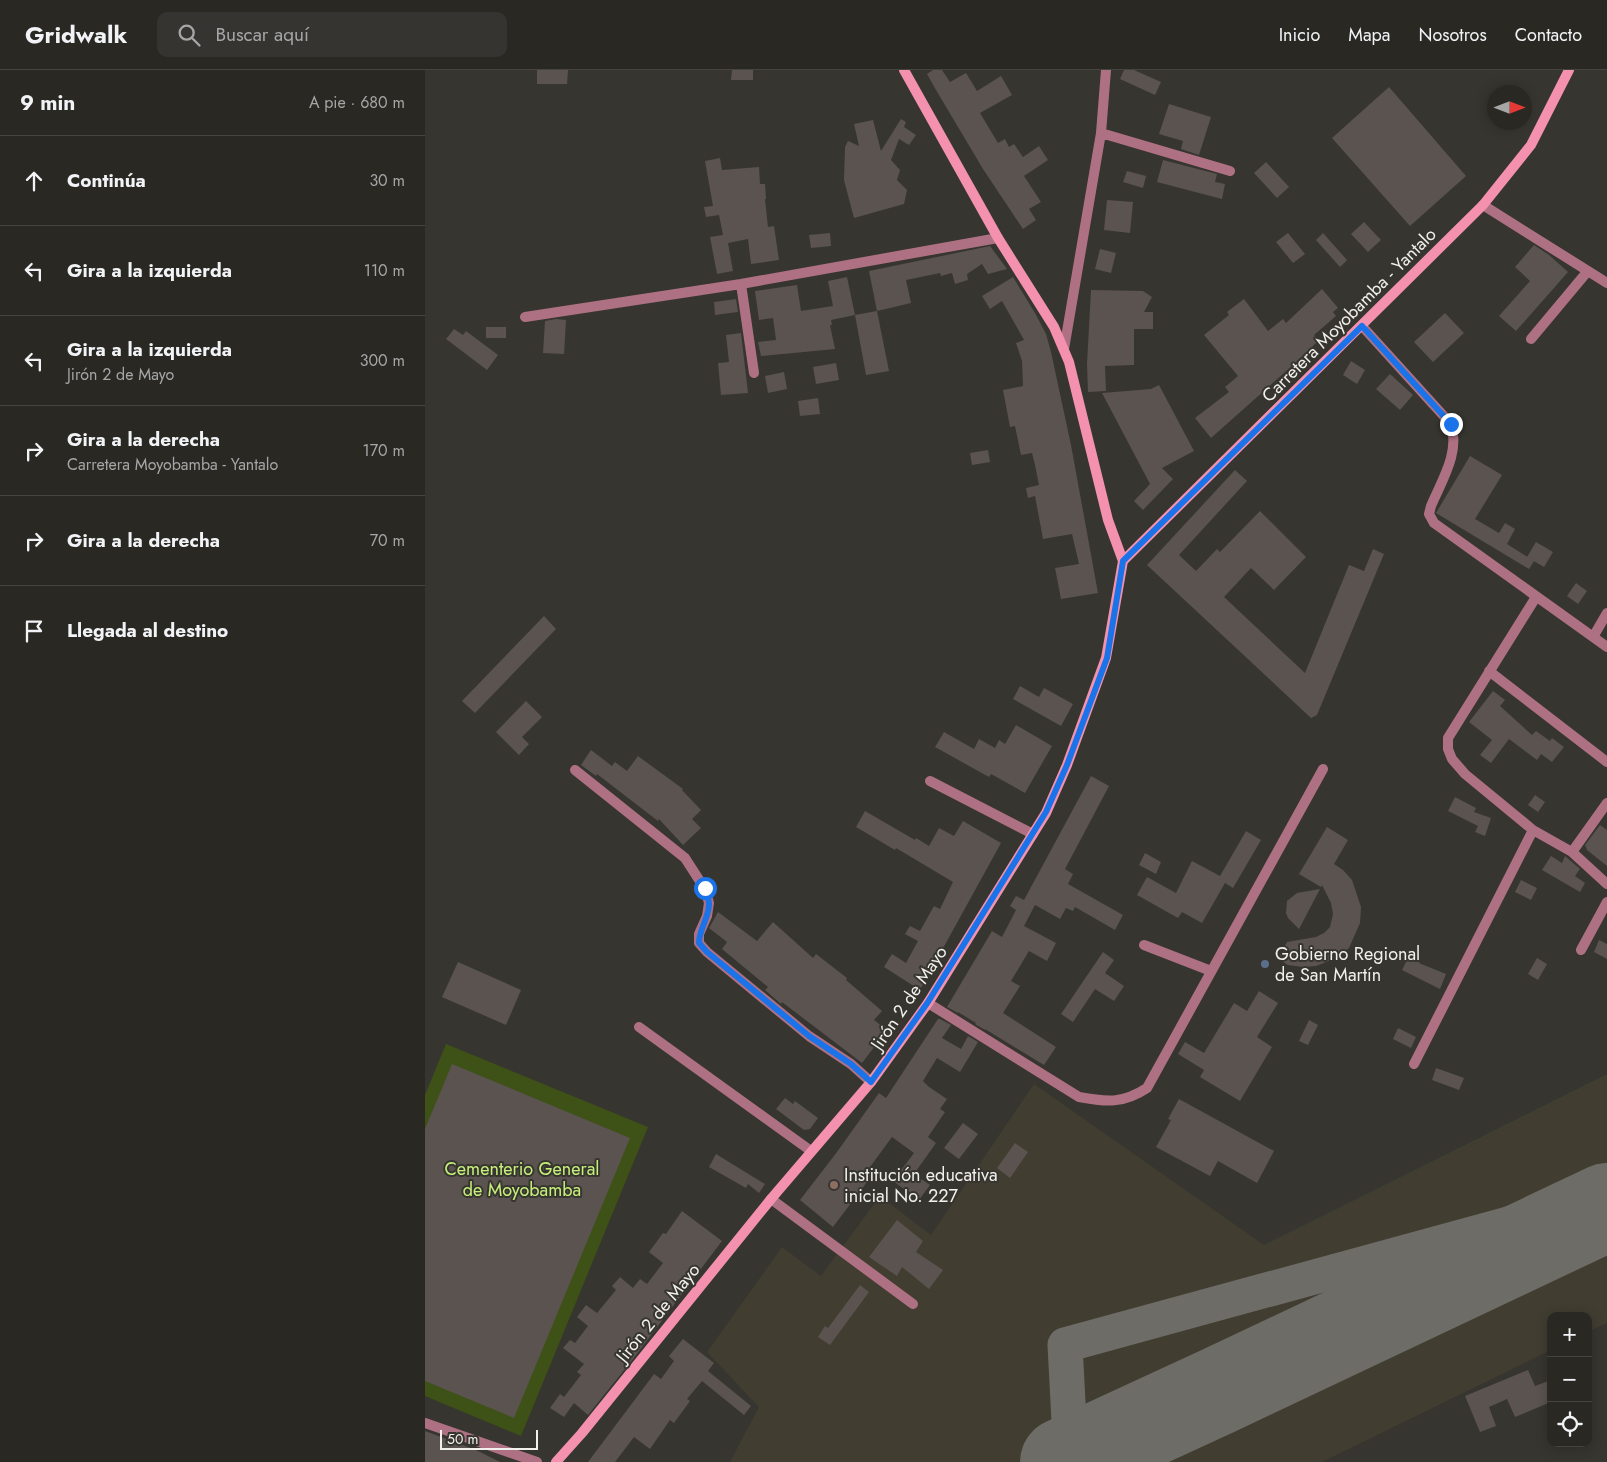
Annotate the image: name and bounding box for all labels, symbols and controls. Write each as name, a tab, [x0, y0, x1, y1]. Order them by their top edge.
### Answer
search box	[157, 12, 507, 57]
text: Gridwalk	[25, 17, 127, 52]
icon: search	[175, 21, 203, 49]
text: Buscar aquí	[215, 21, 309, 48]
text: Inicio	[1279, 22, 1320, 48]
text: Mapa	[1348, 22, 1390, 48]
text: Nosotros	[1418, 22, 1487, 48]
text: Contacto	[1515, 22, 1582, 48]
north arrow	[1487, 85, 1532, 130]
text: 9 min	[20, 88, 75, 118]
text: A pie · 680 m	[309, 91, 405, 114]
icon: ahead	[20, 167, 48, 195]
text: Continúa	[67, 167, 146, 194]
text: 30 m	[369, 169, 405, 192]
street label: Carretera Moyobamba - Yantalo	[1256, 222, 1442, 408]
icon: left	[20, 257, 48, 285]
text: Gira a la izquierda	[67, 257, 232, 284]
text: 110 m	[364, 259, 405, 282]
text: Gira a la izquierda	[67, 336, 232, 363]
icon: left	[20, 347, 48, 375]
text: 300 m	[360, 349, 405, 372]
text: Jirón 2 de Mayo	[67, 363, 174, 386]
route end	[1440, 413, 1463, 436]
text: Gira a la derecha	[67, 426, 220, 453]
icon: right	[20, 437, 48, 465]
text: 170 m	[363, 439, 405, 462]
text: Carretera Moyobamba - Yantalo	[67, 453, 278, 476]
icon: right	[20, 527, 48, 555]
text: Gira a la derecha	[67, 527, 220, 554]
text: 70 m	[370, 529, 405, 552]
icon: arrive	[20, 617, 48, 645]
text: Llegada al destino	[67, 617, 228, 644]
route start	[694, 877, 717, 900]
street label: Jirón 2 de Mayo	[863, 941, 954, 1057]
place label: Gobierno Regional de San Martín	[1275, 941, 1420, 988]
marker: Gobierno Regional de San Martín	[1259, 958, 1271, 970]
park label: Cementerio General de Moyobamba	[445, 1156, 599, 1203]
place label: Institución educativa inicial No. 227	[844, 1162, 998, 1209]
marker: Institución educativa inicial No. 227	[828, 1179, 840, 1191]
street label: Jirón 2 de Mayo	[609, 1258, 706, 1370]
map controls	[1547, 1312, 1592, 1447]
button: +	[1547, 1312, 1592, 1357]
button: −	[1547, 1357, 1592, 1402]
button: locate	[1547, 1402, 1592, 1447]
scale bar	[440, 1427, 537, 1450]
text: 50 m	[447, 1429, 478, 1449]

